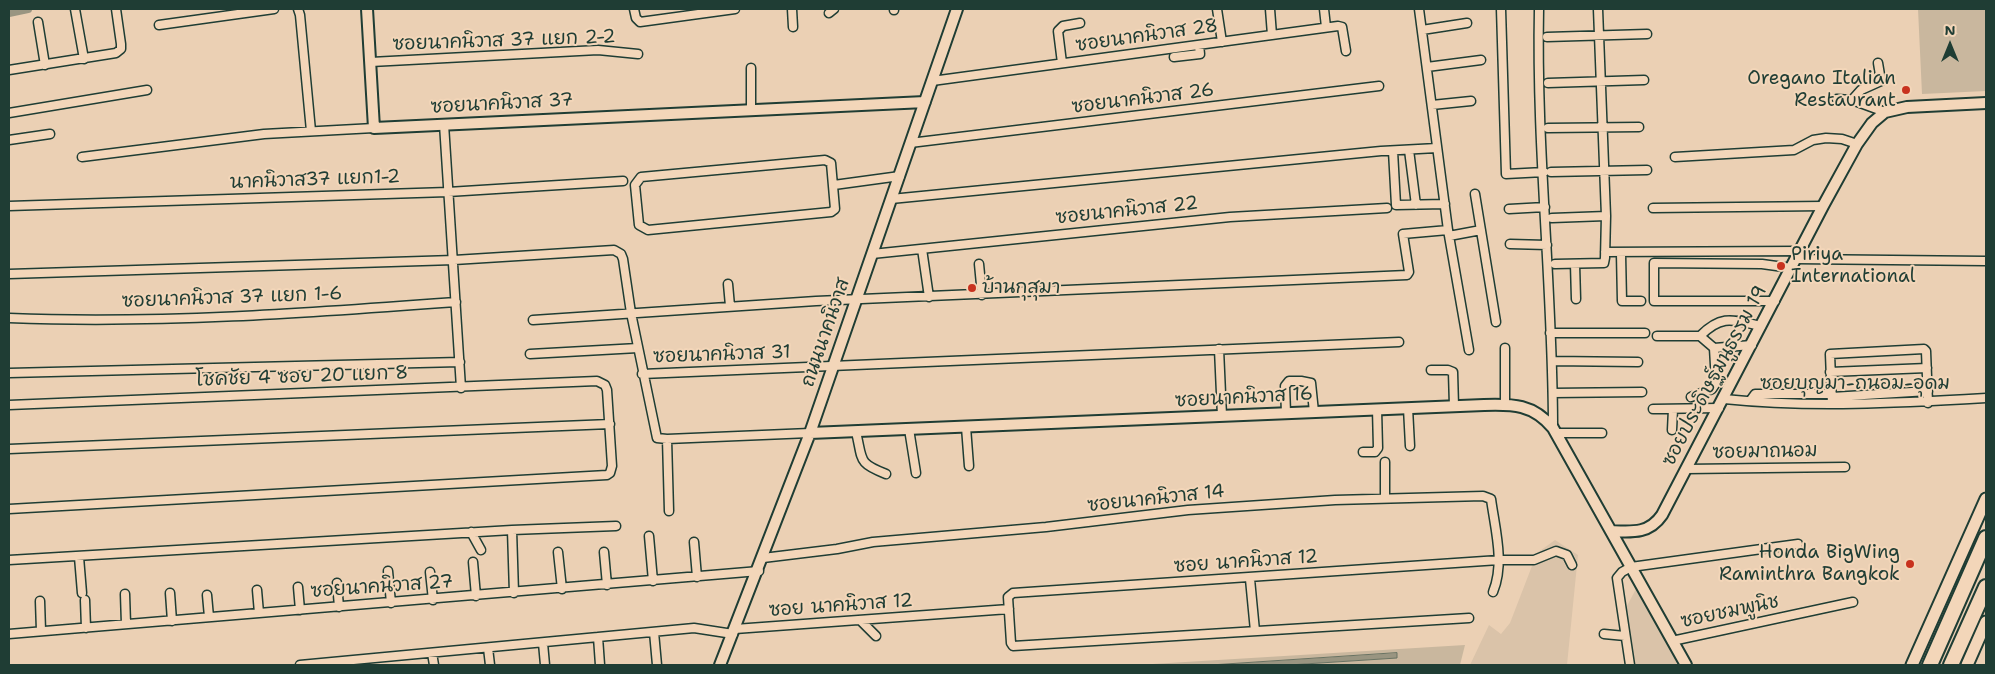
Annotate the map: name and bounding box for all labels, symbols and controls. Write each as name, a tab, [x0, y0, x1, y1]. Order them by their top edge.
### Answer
street label: ซอยนาคนิวาส 28	[1074, 15, 1220, 57]
north arrow	[1925, 20, 1975, 70]
text: N	[1944, 21, 1956, 39]
street label: ซอยนาคนิวาส 37 แยก 2-2	[392, 26, 616, 56]
place label: Oregano Italian Restaurant	[1747, 68, 1896, 112]
street label: ซอยนาคนิวาส 26	[1070, 79, 1216, 119]
marker: Oregano Italian Restaurant	[1900, 84, 1912, 96]
street label: ซอยนาคนิวาส 37	[430, 89, 574, 119]
street label: นาคนิวาส37 แยก1-2	[230, 166, 400, 194]
street label: ซอยนาคนิวาส 22	[1055, 192, 1199, 230]
place label: Piriya International	[1791, 244, 1916, 288]
marker: Piriya International	[1775, 260, 1787, 272]
street label: ถนนนาคนิวาส	[797, 276, 855, 390]
place label: บ้านกุสุมา	[982, 277, 1060, 299]
marker: บ้านกุสุมา	[966, 282, 978, 294]
street label: ซอยประดิษฐ์มนูธรรม 19	[1658, 282, 1772, 470]
street label: ซอยนาคนิวาส 37 แยก 1-6	[121, 283, 343, 313]
street label: ซอยนาคนิวาส 31	[653, 341, 791, 369]
street label: โชคชัย 4 ซอย 20 แยก 8	[195, 362, 409, 392]
street label: ซอยบุญมา-ถนอม-อุดม	[1760, 373, 1950, 395]
street label: ซอยนาคนิวาส 16	[1174, 383, 1314, 413]
street label: ซอยมาถนอม	[1712, 440, 1818, 464]
street label: ซอยนาคนิวาส 14	[1086, 480, 1226, 518]
place label: Honda BigWing Raminthra Bangkok	[1719, 542, 1900, 586]
street label: ซอย นาคนิวาส 12	[1173, 546, 1319, 578]
marker: Honda BigWing Raminthra Bangkok	[1904, 558, 1916, 570]
street label: ซอยนาคนิวาส 27	[310, 571, 454, 603]
street label: ซอย นาคนิวาส 12	[768, 590, 914, 622]
street label: ซอยชมพูนิช	[1679, 590, 1781, 634]

